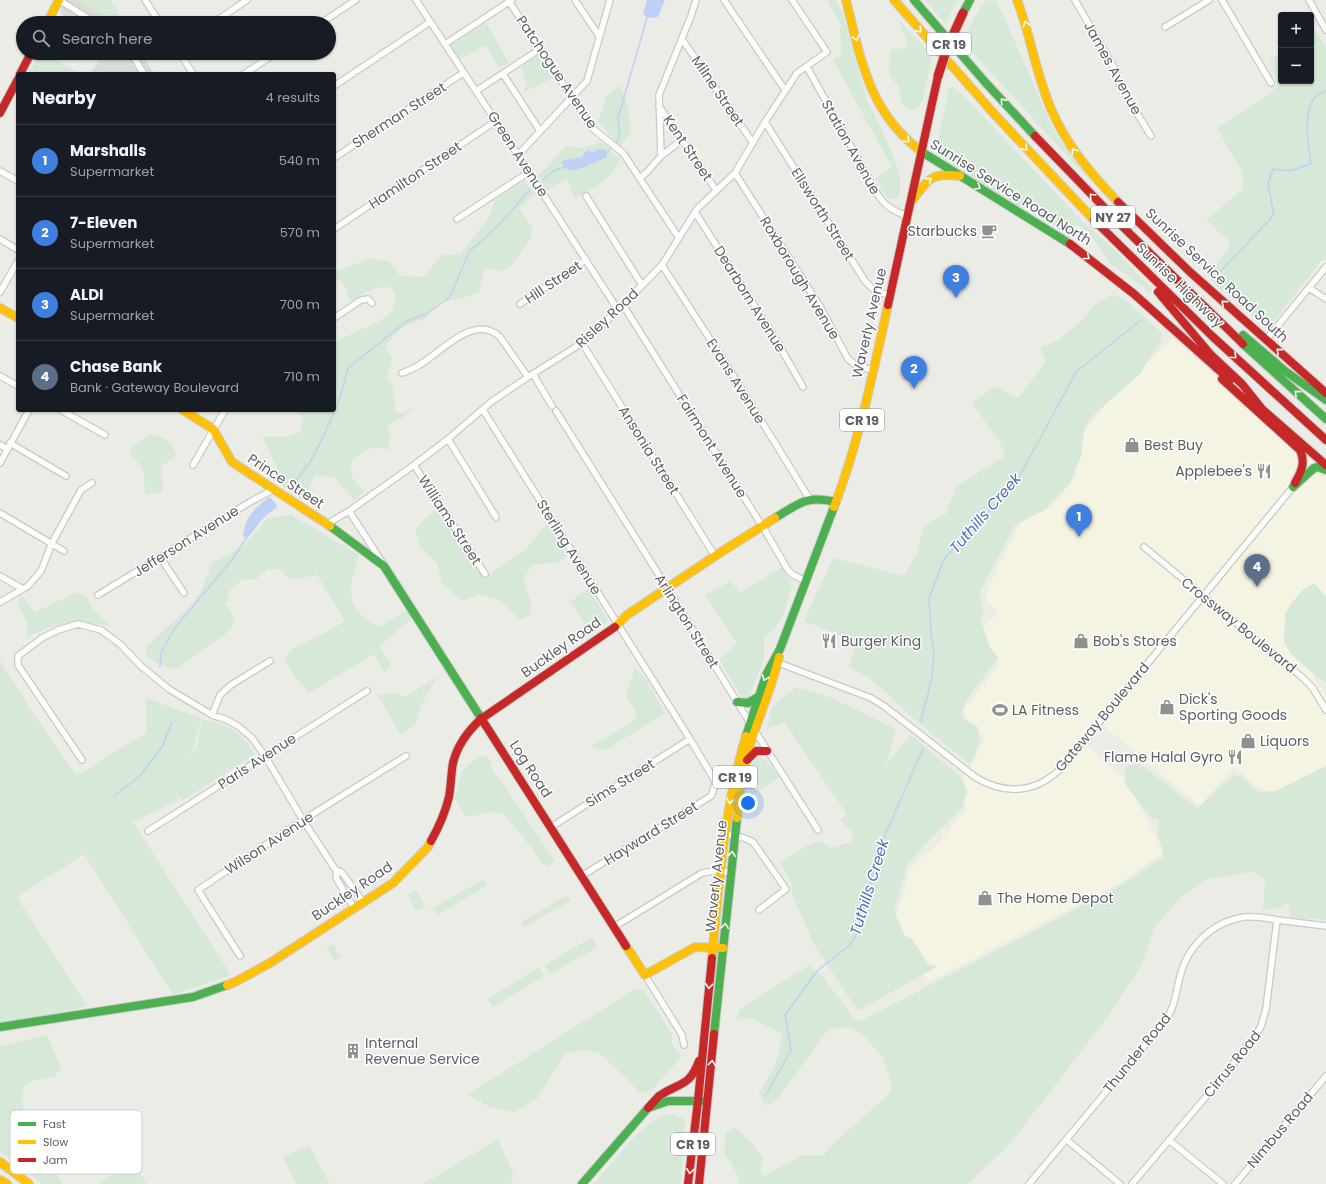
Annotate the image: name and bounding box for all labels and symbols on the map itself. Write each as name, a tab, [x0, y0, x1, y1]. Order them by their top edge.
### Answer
street label: Patchogue Avenue	[512, 11, 603, 133]
street label: James Avenue	[1079, 18, 1147, 118]
one-way arrow	[1022, 21, 1031, 28]
one-way arrow	[915, 25, 922, 32]
road number: CR 19	[927, 33, 971, 55]
one-way arrow	[852, 34, 860, 41]
street label: Milne Street	[687, 52, 749, 130]
street label: Sherman Street	[348, 77, 450, 153]
street label: Station Avenue	[817, 96, 885, 198]
one-way arrow	[1001, 98, 1008, 106]
street label: Green Avenue	[483, 107, 553, 201]
street label: Kent Street	[658, 111, 718, 185]
street label: Sunrise Service Road North	[926, 134, 1096, 250]
street label: Hamilton Street	[365, 136, 465, 214]
one-way arrow	[902, 136, 910, 143]
one-way arrow	[1020, 143, 1027, 150]
one-way arrow	[1071, 148, 1079, 155]
street label: Ellsworth Street	[786, 164, 860, 264]
one-way arrow	[925, 178, 932, 185]
one-way arrow	[974, 183, 981, 190]
one-way arrow	[1090, 193, 1097, 201]
street label: Sunrise Service Road South	[1141, 203, 1293, 347]
road number: NY 27	[1091, 206, 1135, 228]
street label: Roxborough Avenue	[755, 213, 845, 344]
place label: Starbucks	[908, 221, 977, 241]
cafe icon: Starbucks	[980, 222, 998, 240]
street label: Sunrise Highway	[1132, 238, 1228, 332]
street label: Dearborn Avenue	[709, 242, 791, 356]
one-way arrow	[1083, 252, 1090, 259]
street label: Hill Street	[521, 256, 585, 308]
pin: 3	[943, 265, 969, 298]
street label: Waverly Avenue	[847, 266, 891, 380]
street label: Risley Road	[571, 284, 643, 352]
one-way arrow	[1221, 301, 1229, 308]
street label: Evans Avenue	[702, 335, 770, 428]
one-way arrow	[1276, 349, 1284, 356]
one-way arrow	[1229, 351, 1236, 358]
pin: 2	[901, 356, 927, 389]
street label: Fairmont Avenue	[672, 390, 752, 502]
one-way arrow	[1294, 390, 1302, 398]
street label: Ansonia Street	[614, 402, 684, 498]
road number: CR 19	[840, 409, 884, 431]
place label: Best Buy	[1144, 435, 1203, 455]
shop icon: Best Buy	[1123, 436, 1141, 454]
street label: Prince Street	[244, 449, 328, 513]
place label: Applebee's	[1175, 461, 1252, 481]
restaurant icon: Applebee's	[1255, 462, 1273, 480]
water label: Tuthills Creek	[944, 468, 1026, 557]
street label: Williams Street	[413, 471, 487, 569]
street label: Sterling Avenue	[532, 496, 606, 599]
street label: Jefferson Avenue	[129, 500, 243, 581]
pin: 1	[1066, 504, 1092, 537]
pin: 4	[1244, 554, 1270, 587]
street label: Arlington Street	[650, 570, 724, 672]
street label: Crossway Boulevard	[1177, 572, 1301, 678]
street label: Buckley Road	[517, 612, 605, 682]
place label: Burger King	[841, 631, 921, 651]
place label: Bob's Stores	[1093, 631, 1177, 651]
restaurant icon: Burger King	[820, 632, 838, 650]
shop icon: Bob's Stores	[1072, 632, 1090, 650]
street label: Gateway Boulevard	[1050, 658, 1154, 776]
one-way arrow	[761, 675, 769, 682]
place label: Dick's Sporting Goods	[1179, 689, 1287, 725]
shop icon: Dick's Sporting Goods	[1158, 698, 1176, 716]
place label: LA Fitness	[1012, 700, 1079, 720]
sports icon: LA Fitness	[991, 701, 1009, 719]
street label: Paris Avenue	[214, 728, 300, 794]
place label: Liquors	[1260, 731, 1309, 751]
shop icon: Liquors	[1239, 732, 1257, 750]
street label: Log Road	[505, 736, 557, 802]
place label: Flame Halal Gyro	[1104, 747, 1223, 767]
restaurant icon: Flame Halal Gyro	[1226, 748, 1244, 766]
street label: Sims Street	[582, 754, 658, 812]
road number: CR 19	[713, 766, 757, 788]
your location	[738, 793, 758, 813]
street label: Hayward Street	[600, 796, 702, 870]
one-way arrow	[726, 797, 735, 804]
street label: Wilson Avenue	[221, 807, 318, 879]
street label: Waverly Avenue	[700, 819, 732, 933]
water label: Tuthills Creek	[844, 835, 894, 938]
one-way arrow	[728, 851, 737, 857]
street label: Buckley Road	[308, 857, 396, 925]
place label: The Home Depot	[997, 888, 1114, 908]
shop icon: The Home Depot	[976, 889, 994, 907]
one-way arrow	[720, 923, 729, 930]
one-way arrow	[705, 983, 714, 989]
street label: Thunder Road	[1098, 1009, 1176, 1097]
street label: Cirrus Road	[1199, 1026, 1265, 1102]
place label: Internal Revenue Service	[365, 1033, 480, 1069]
building icon: Internal Revenue Service	[344, 1042, 362, 1060]
one-way arrow	[707, 1060, 716, 1066]
street label: Nimbus Road	[1242, 1088, 1318, 1172]
legend	[10, 1110, 142, 1174]
text: Fast	[43, 1116, 66, 1132]
road number: CR 19	[671, 1133, 715, 1155]
text: Slow	[43, 1134, 68, 1150]
text: Jam	[43, 1152, 68, 1168]
one-way arrow	[686, 1168, 695, 1174]

